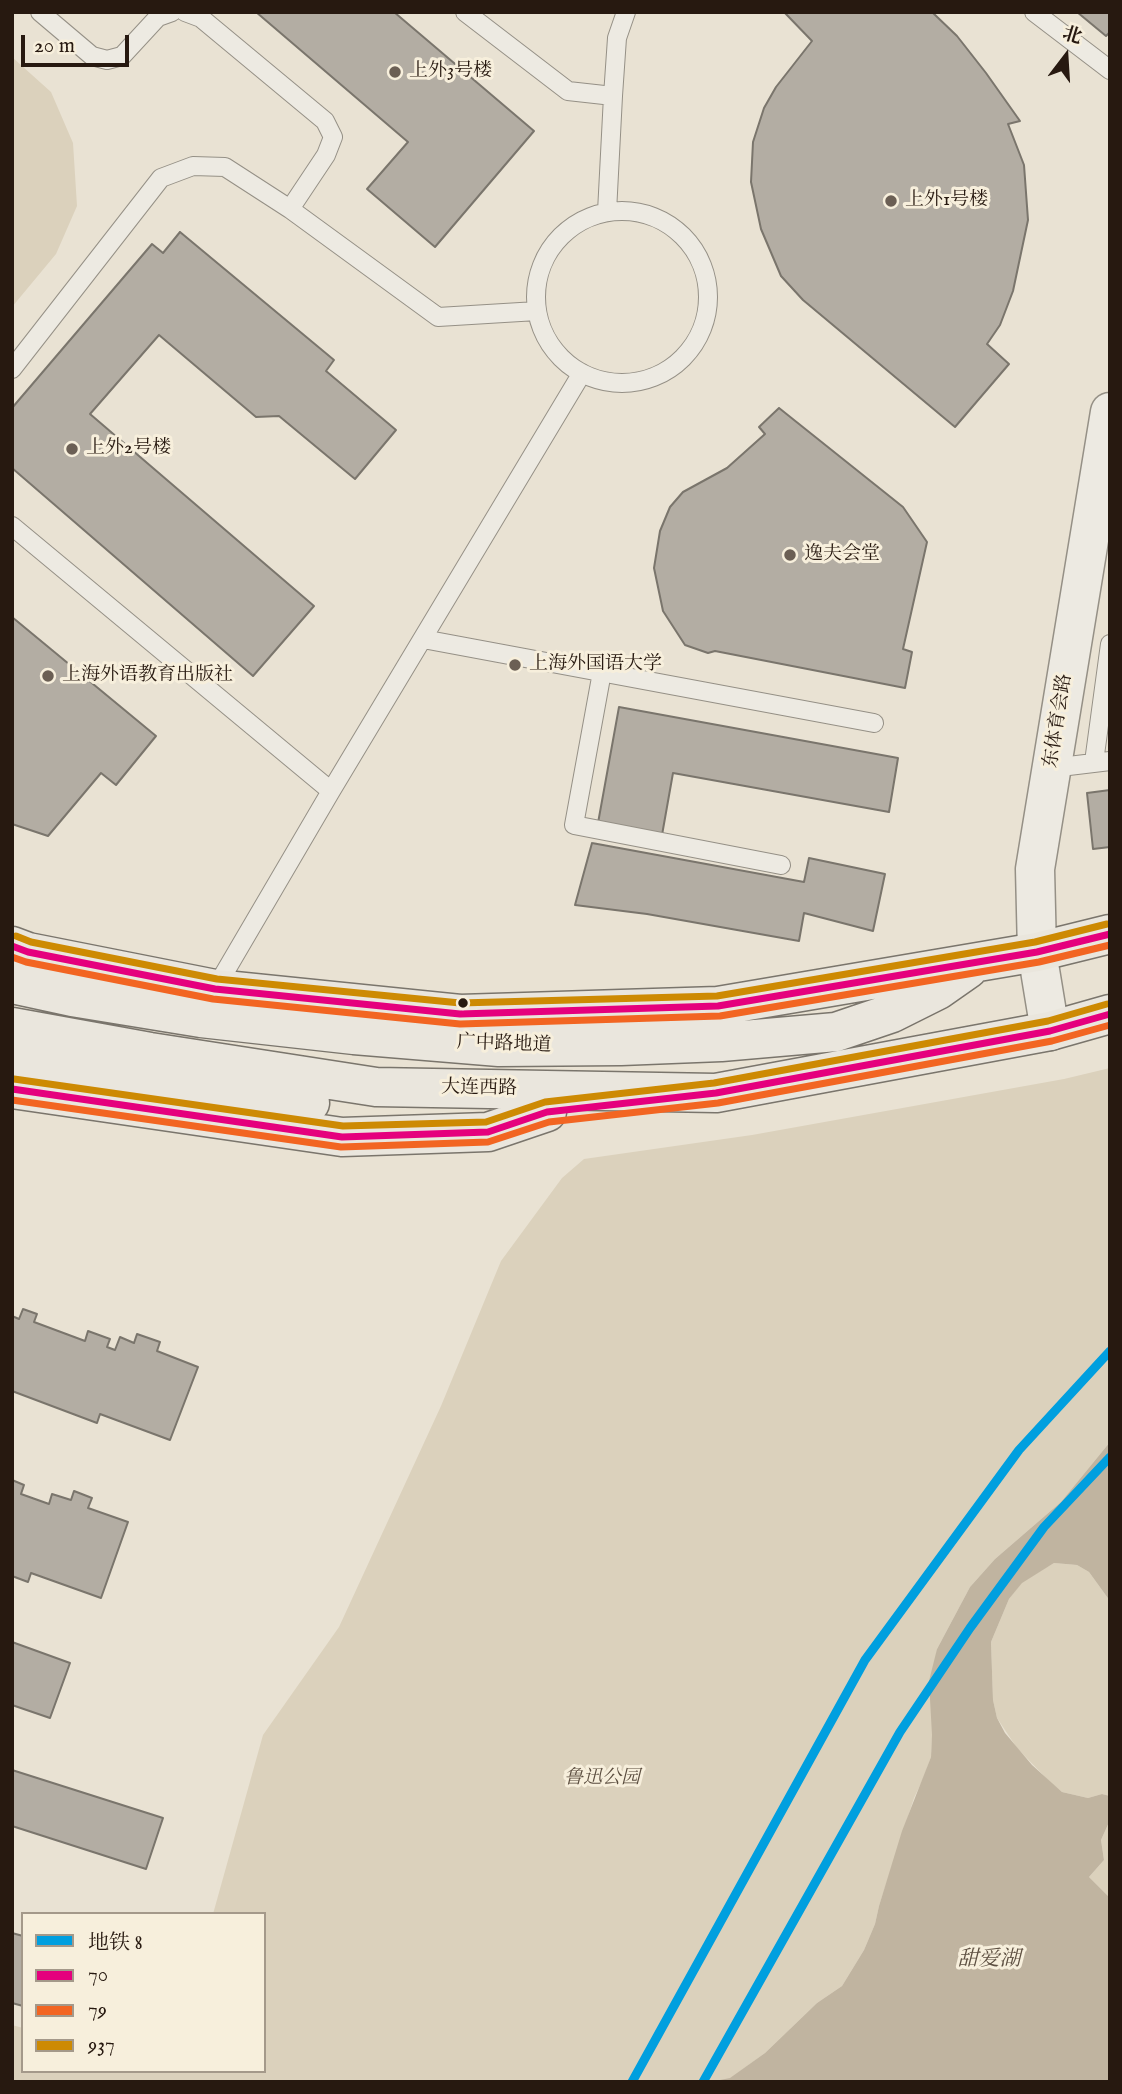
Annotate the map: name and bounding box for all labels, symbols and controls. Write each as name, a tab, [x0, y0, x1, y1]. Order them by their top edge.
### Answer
scale bar	[24, 21, 133, 65]
north arrow	[1031, 21, 1101, 91]
text: 北	[1060, 22, 1085, 50]
text: 20 m	[34, 33, 75, 60]
place label: 上外3号楼	[409, 61, 492, 83]
marker: 上外3号楼	[387, 64, 403, 80]
place label: 上外1号楼	[905, 190, 988, 212]
marker: 上外1号楼	[883, 193, 899, 209]
place label: 上外2号楼	[86, 438, 171, 460]
marker: 上外2号楼	[64, 441, 80, 457]
place label: 逸夫会堂	[804, 544, 880, 566]
marker: 逸夫会堂	[782, 547, 798, 563]
place label: 上海外国语大学	[529, 654, 662, 676]
marker: 上海外国语大学	[507, 657, 523, 673]
place label: 上海外语教育出版社	[62, 665, 233, 687]
marker: 上海外语教育出版社	[40, 668, 56, 684]
street label: 东体育会路	[1040, 672, 1078, 770]
unlabelled marker	[456, 996, 470, 1010]
street label: 广中路地道	[456, 1032, 552, 1058]
street label: 大连西路	[441, 1077, 517, 1101]
park label: 鲁迅公园	[564, 1768, 640, 1790]
legend	[21, 1912, 266, 2073]
text: 地铁 8	[88, 1930, 143, 1957]
water label: 甜爱湖	[958, 1948, 1020, 1974]
text: 70	[88, 1962, 108, 1989]
text: 79	[88, 1997, 107, 2024]
text: 937	[88, 2032, 115, 2059]

